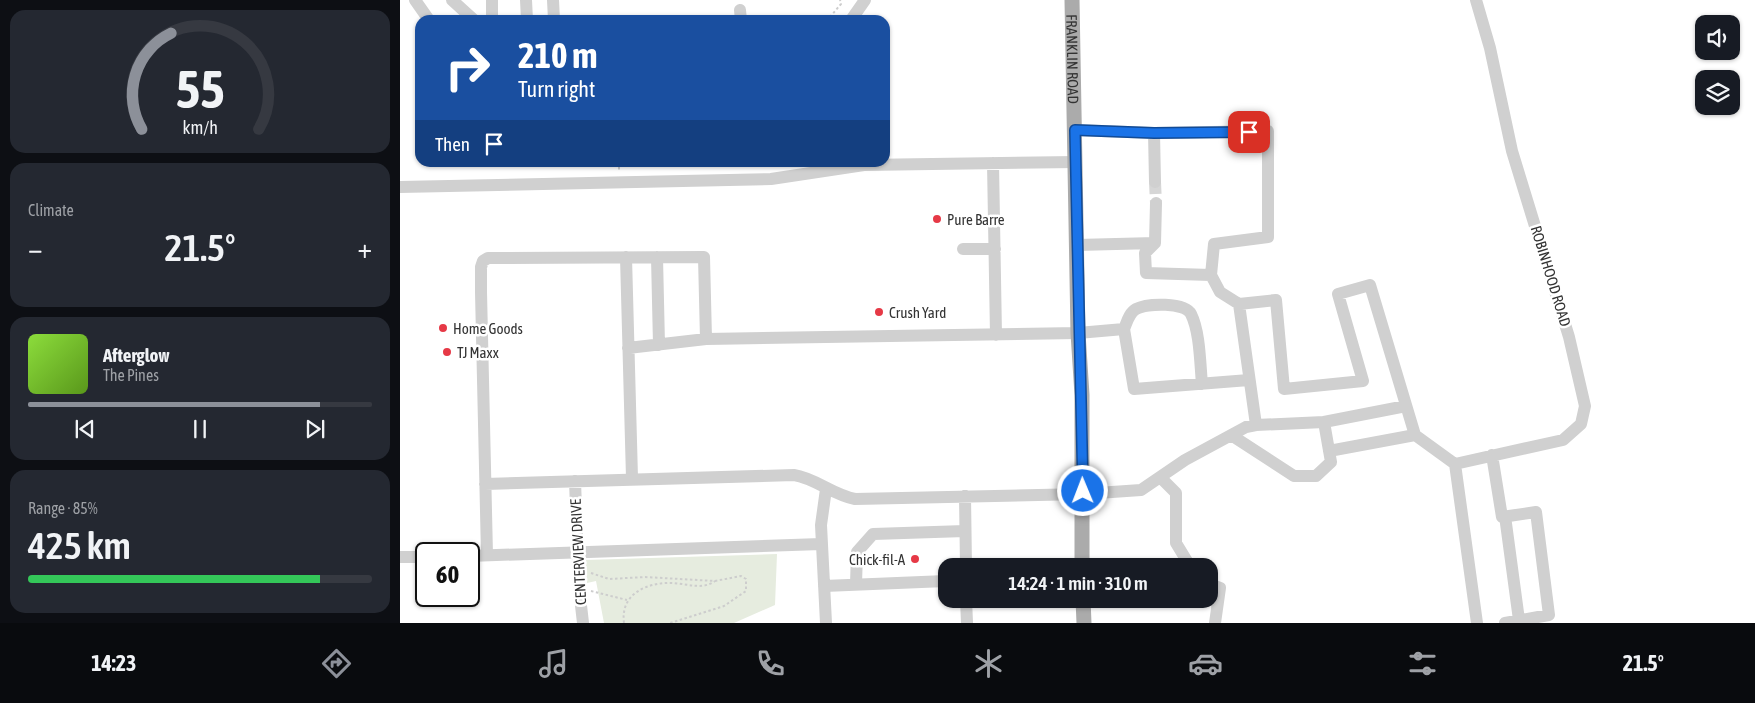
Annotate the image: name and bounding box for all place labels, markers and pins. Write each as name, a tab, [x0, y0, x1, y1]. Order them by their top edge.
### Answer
pin	[1228, 111, 1270, 153]
place label: Pure Barre	[947, 211, 1005, 228]
marker: Pure Barre	[931, 213, 943, 225]
place label: Crush Yard	[889, 304, 946, 321]
marker: Crush Yard	[873, 306, 885, 318]
place label: Home Goods	[453, 320, 523, 337]
marker: Home Goods	[437, 322, 449, 334]
place label: TJ Maxx	[457, 344, 499, 361]
marker: TJ Maxx	[441, 346, 453, 358]
place label: Chick-fil-A	[849, 551, 906, 568]
marker: Chick-fil-A	[909, 553, 921, 565]

